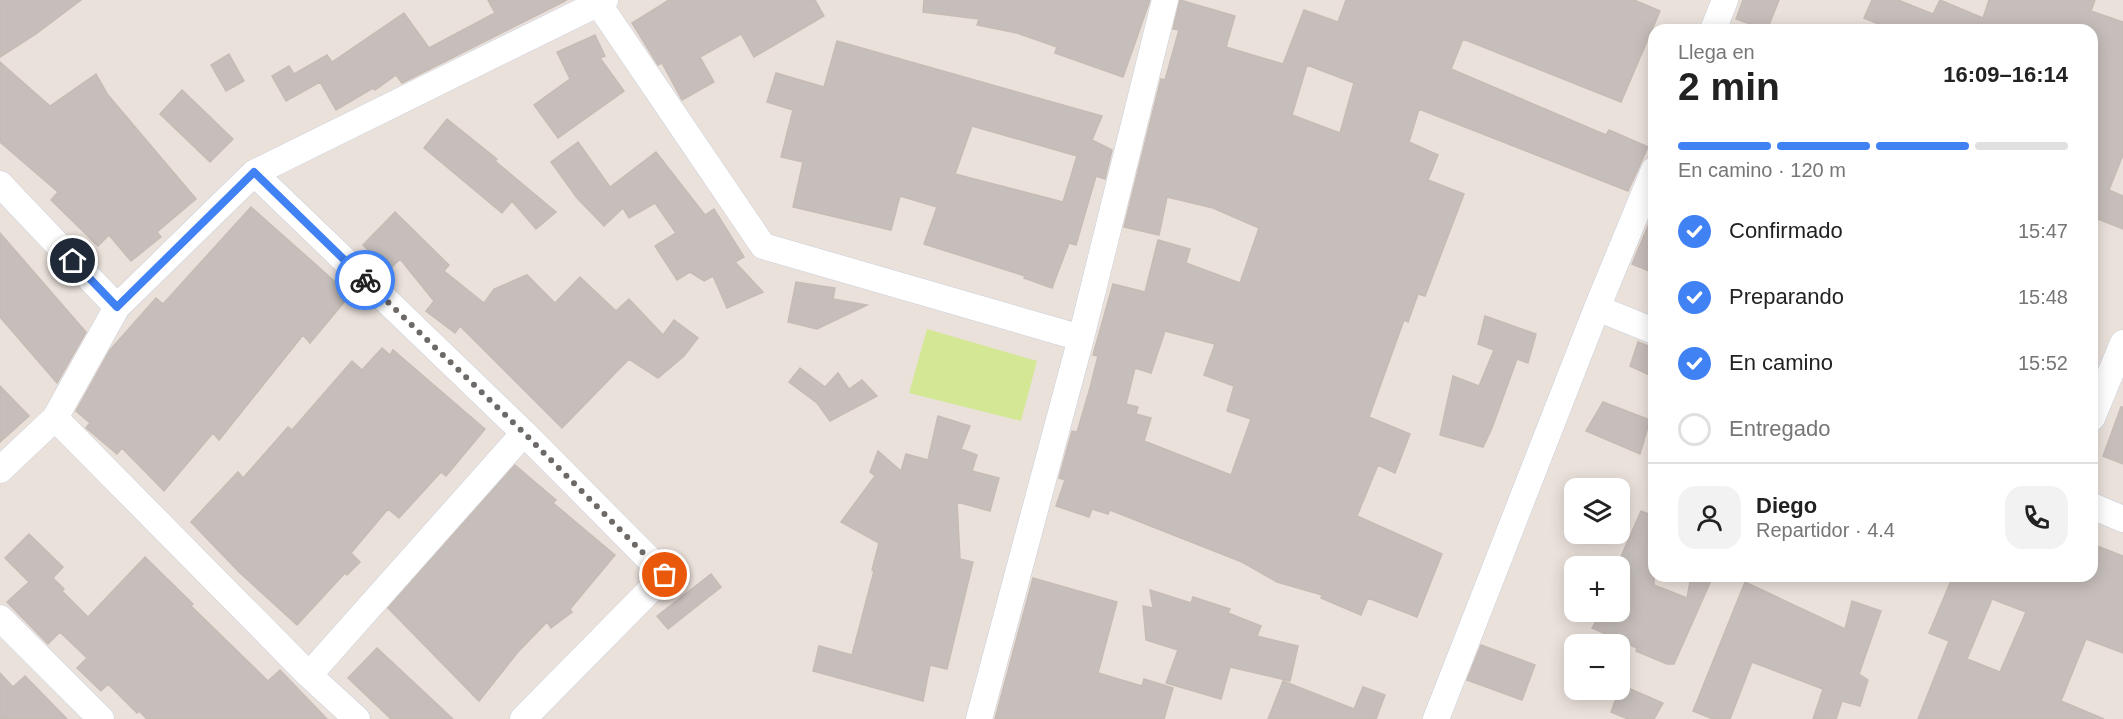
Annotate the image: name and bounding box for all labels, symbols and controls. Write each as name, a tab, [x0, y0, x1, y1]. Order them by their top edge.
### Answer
text: Llega en	[1678, 41, 1755, 63]
text: 16:09–16:14	[1943, 62, 2068, 87]
text: 2 min	[1678, 65, 1780, 108]
text: En camino · 120 m	[1678, 159, 1846, 181]
icon: check	[1678, 215, 1711, 248]
text: Confirmado	[1729, 218, 1843, 243]
text: 15:47	[2018, 220, 2068, 242]
pin	[47, 235, 98, 286]
icon: home	[56, 244, 89, 277]
courier	[335, 250, 395, 310]
icon: bike	[349, 264, 382, 297]
icon: check	[1678, 281, 1711, 314]
text: Preparando	[1729, 284, 1844, 309]
text: 15:48	[2018, 286, 2068, 308]
icon: check	[1678, 347, 1711, 380]
text: En camino	[1729, 350, 1833, 375]
text: 15:52	[2018, 352, 2068, 374]
text: Entregado	[1729, 416, 1831, 441]
map controls	[1564, 478, 1630, 700]
button: layers	[1564, 478, 1630, 544]
button: person	[1678, 486, 1741, 549]
button: phone	[2005, 486, 2068, 549]
text: Diego	[1756, 493, 1817, 518]
text: Repartidor · 4.4	[1756, 519, 1895, 541]
pin	[639, 549, 690, 600]
button: +	[1564, 556, 1630, 622]
icon: bag	[648, 558, 681, 591]
button: −	[1564, 634, 1630, 700]

